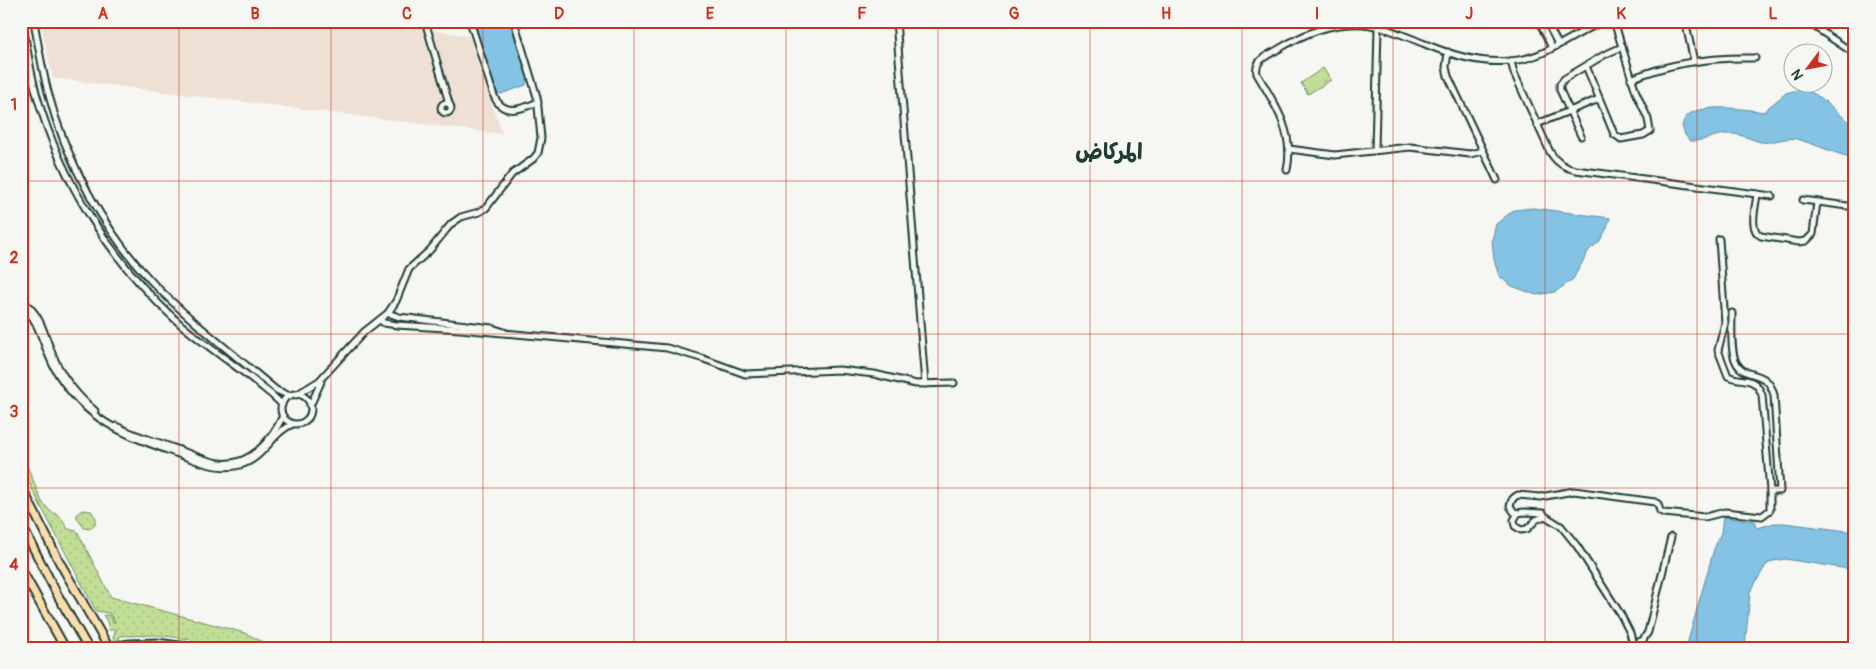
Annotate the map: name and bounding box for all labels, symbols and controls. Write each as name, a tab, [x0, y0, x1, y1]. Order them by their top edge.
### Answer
text: A	[98, 4, 109, 24]
text: B	[250, 4, 260, 24]
text: C	[402, 4, 412, 24]
text: D	[554, 4, 564, 24]
text: E	[706, 4, 715, 24]
text: F	[857, 4, 867, 24]
text: G	[1009, 4, 1020, 24]
text: H	[1161, 4, 1171, 24]
text: I	[1315, 4, 1319, 24]
text: J	[1465, 4, 1473, 24]
text: K	[1616, 4, 1626, 24]
text: L	[1768, 4, 1778, 24]
north arrow	[1784, 42, 1834, 92]
text: N	[1788, 66, 1807, 83]
text: 1	[11, 95, 17, 115]
district label: المركاض	[1075, 138, 1143, 166]
text: 2	[10, 248, 19, 268]
text: 3	[10, 402, 19, 422]
text: 4	[9, 555, 19, 575]

